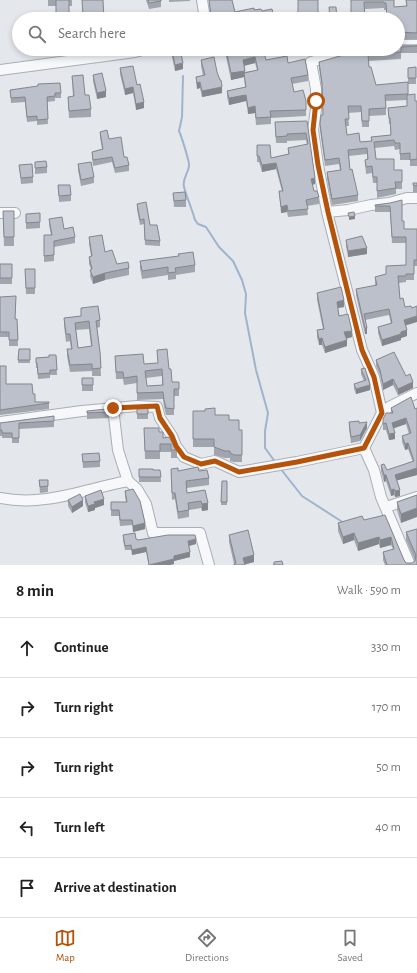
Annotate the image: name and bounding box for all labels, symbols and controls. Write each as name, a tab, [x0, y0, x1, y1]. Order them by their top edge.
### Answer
search box	[12, 12, 405, 56]
icon: search	[26, 23, 48, 45]
text: Search here	[58, 26, 126, 41]
route start	[307, 92, 325, 110]
route end	[104, 399, 122, 417]
text: 8 min	[16, 582, 54, 599]
text: Walk · 590 m	[337, 584, 401, 597]
icon: ahead	[16, 637, 38, 659]
text: Continue	[54, 640, 109, 655]
text: 330 m	[371, 641, 401, 654]
icon: right	[16, 697, 38, 719]
text: Turn right	[54, 700, 113, 715]
text: 170 m	[372, 701, 401, 714]
icon: right	[16, 757, 38, 779]
text: Turn right	[54, 760, 113, 775]
text: 50 m	[376, 761, 401, 774]
icon: left	[16, 817, 38, 839]
text: Turn left	[54, 820, 105, 835]
text: 40 m	[375, 821, 401, 834]
icon: arrive	[16, 877, 38, 899]
text: Arrive at destination	[54, 880, 177, 895]
tab: Map	[54, 927, 76, 964]
tab: Directions	[185, 927, 229, 964]
tab: Saved	[337, 927, 363, 964]

